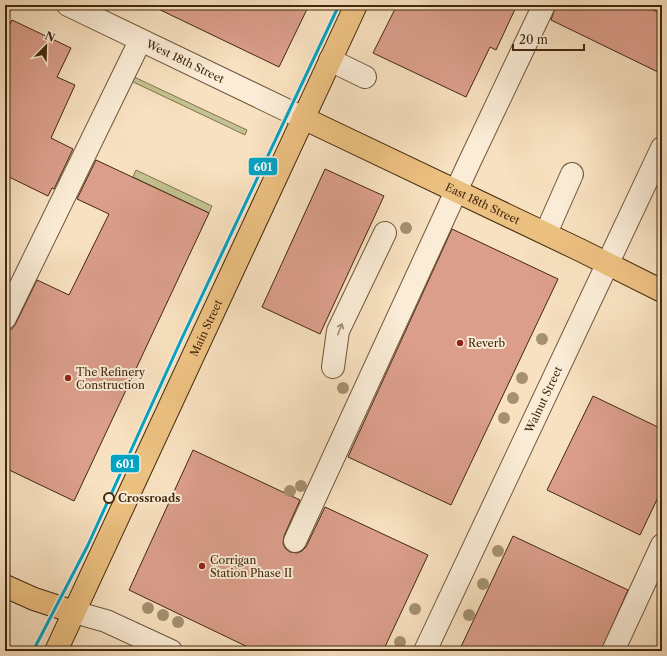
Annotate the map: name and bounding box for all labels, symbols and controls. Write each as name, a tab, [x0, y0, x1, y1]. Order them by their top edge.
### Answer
north arrow	[26, 26, 66, 66]
scale bar	[513, 26, 584, 52]
text: N	[43, 28, 57, 45]
text: 20 m	[519, 32, 548, 47]
street label: West 18th Street	[143, 36, 227, 86]
line badge: 601	[248, 157, 278, 176]
text: 601	[254, 160, 272, 174]
street label: East 18th Street	[443, 180, 522, 227]
street label: Main Street	[187, 297, 225, 359]
one-way arrow	[337, 322, 344, 335]
place label: Reverb	[468, 336, 505, 350]
marker: Reverb	[455, 338, 465, 348]
street label: Walnut Street	[521, 364, 565, 436]
place label: The Refinery Construction	[76, 365, 146, 392]
marker: The Refinery Construction	[63, 373, 73, 383]
line badge: 601	[110, 454, 140, 473]
text: 601	[116, 457, 134, 471]
place label: Crossroads	[118, 491, 180, 505]
marker: Crossroads	[103, 492, 115, 504]
place label: Corrigan Station Phase II	[210, 553, 292, 580]
marker: Corrigan Station Phase II	[197, 561, 207, 571]

